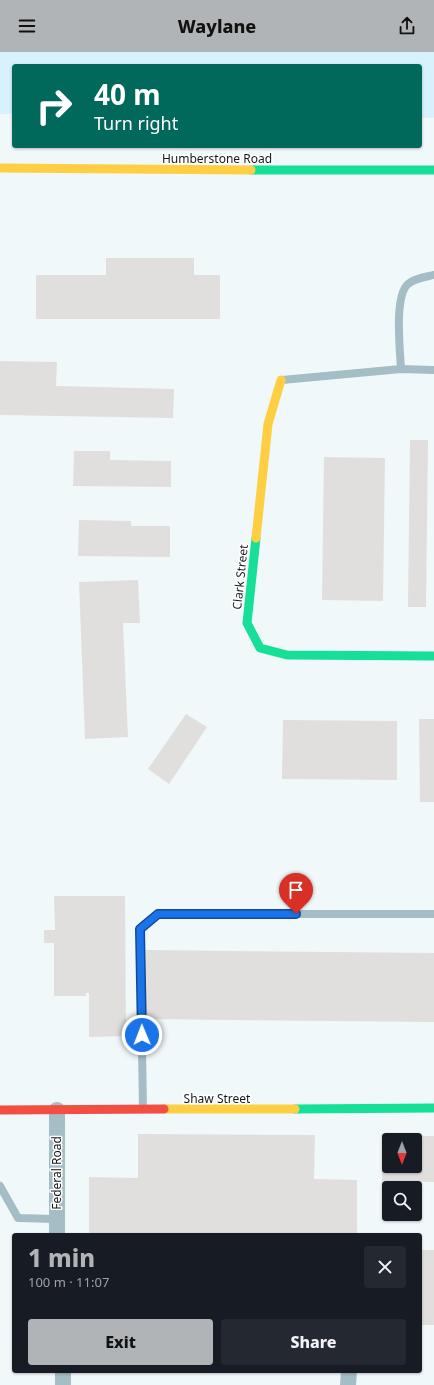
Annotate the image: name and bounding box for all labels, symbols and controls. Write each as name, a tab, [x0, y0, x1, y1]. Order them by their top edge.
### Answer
text: Waylane	[178, 14, 256, 38]
icon: menu	[16, 15, 38, 37]
icon: share	[396, 15, 418, 37]
text: 40 m	[94, 75, 161, 113]
icon: right	[28, 80, 80, 132]
text: Turn right	[94, 111, 178, 135]
street label: Humberstone Road	[162, 150, 272, 167]
street label: Clark Street	[228, 543, 252, 610]
pin	[279, 873, 313, 914]
icon: arrive	[285, 879, 307, 901]
position arrow	[121, 1014, 163, 1056]
street label: Shaw Street	[184, 1090, 251, 1107]
north arrow	[382, 1133, 422, 1173]
map controls	[382, 1133, 422, 1221]
street label: Federal Road	[48, 1136, 65, 1210]
button: search	[382, 1181, 422, 1221]
text: 1 min	[28, 1241, 95, 1274]
button: close	[364, 1246, 406, 1288]
text: 100 m · 11:07	[28, 1273, 109, 1291]
button: Exit	[28, 1319, 213, 1365]
button: Share	[221, 1319, 406, 1365]

